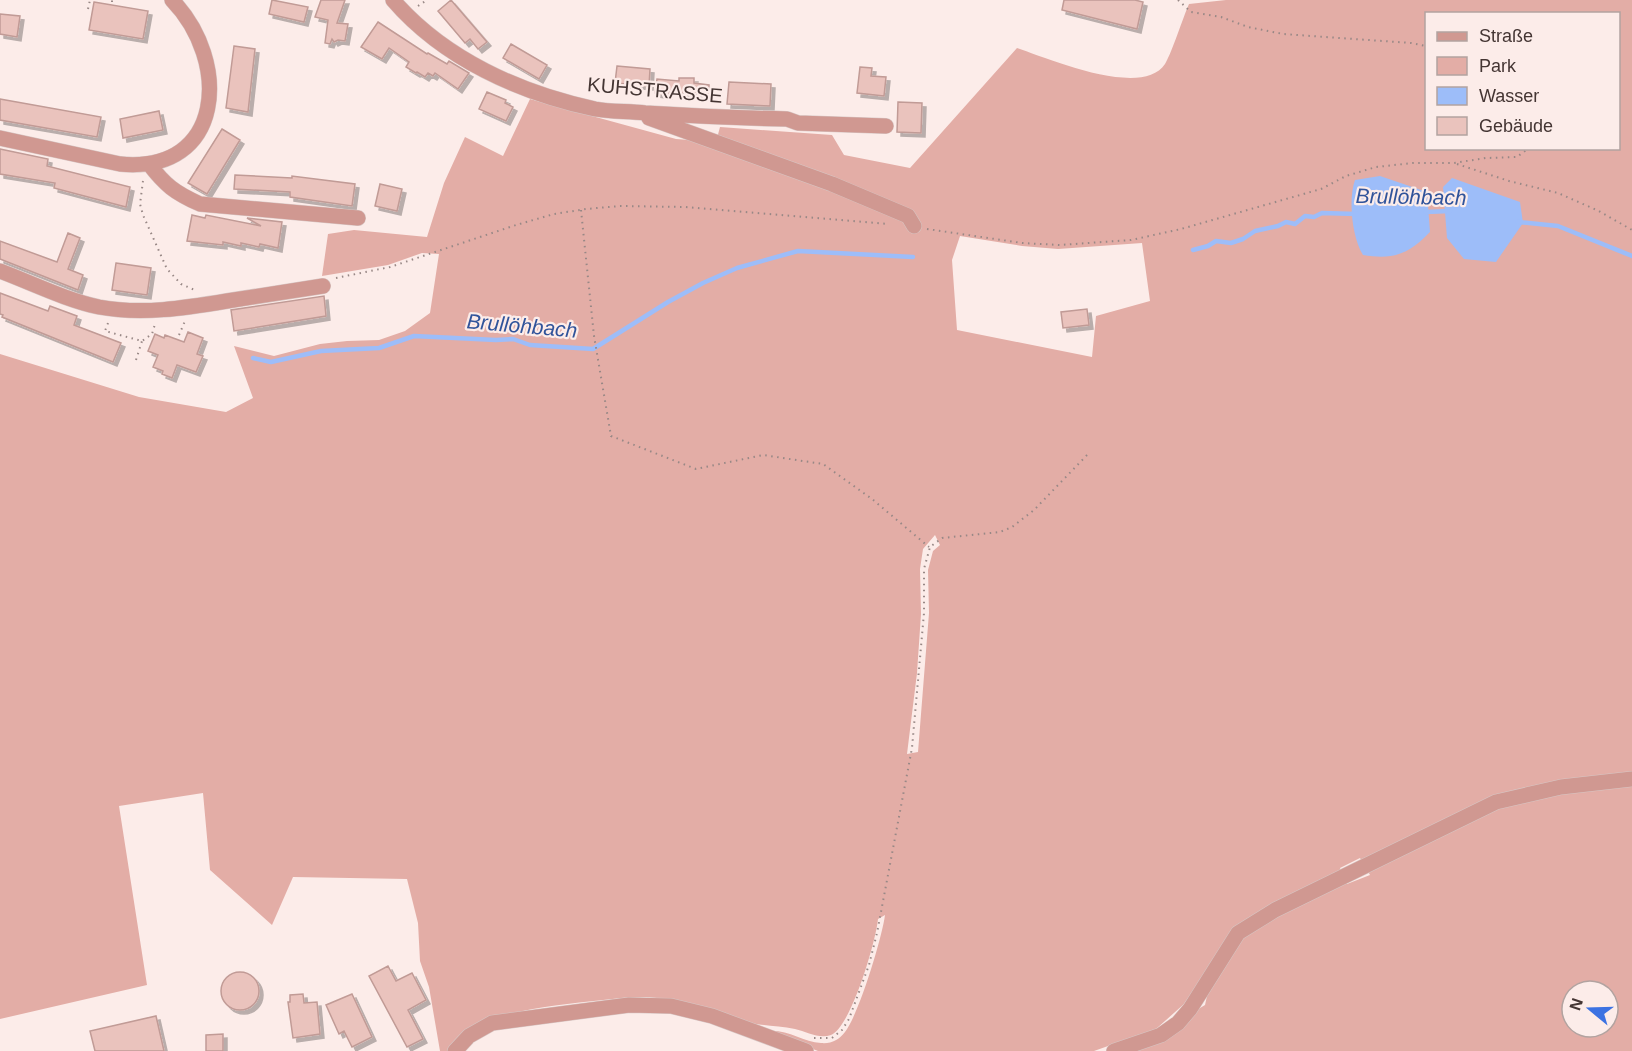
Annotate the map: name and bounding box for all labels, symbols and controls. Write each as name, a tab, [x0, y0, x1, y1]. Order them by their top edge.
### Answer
legend	[1425, 12, 1620, 150]
text: Straße	[1479, 26, 1533, 46]
text: Park	[1479, 56, 1517, 76]
street label: KUHSTRASSE	[587, 73, 723, 107]
text: Wasser	[1479, 86, 1539, 106]
text: Gebäude	[1479, 116, 1553, 136]
water label: Brullöhbach	[1355, 184, 1467, 209]
water label: Brullöhbach	[466, 309, 578, 342]
north arrow	[1560, 979, 1620, 1039]
text: N	[1566, 996, 1586, 1013]

